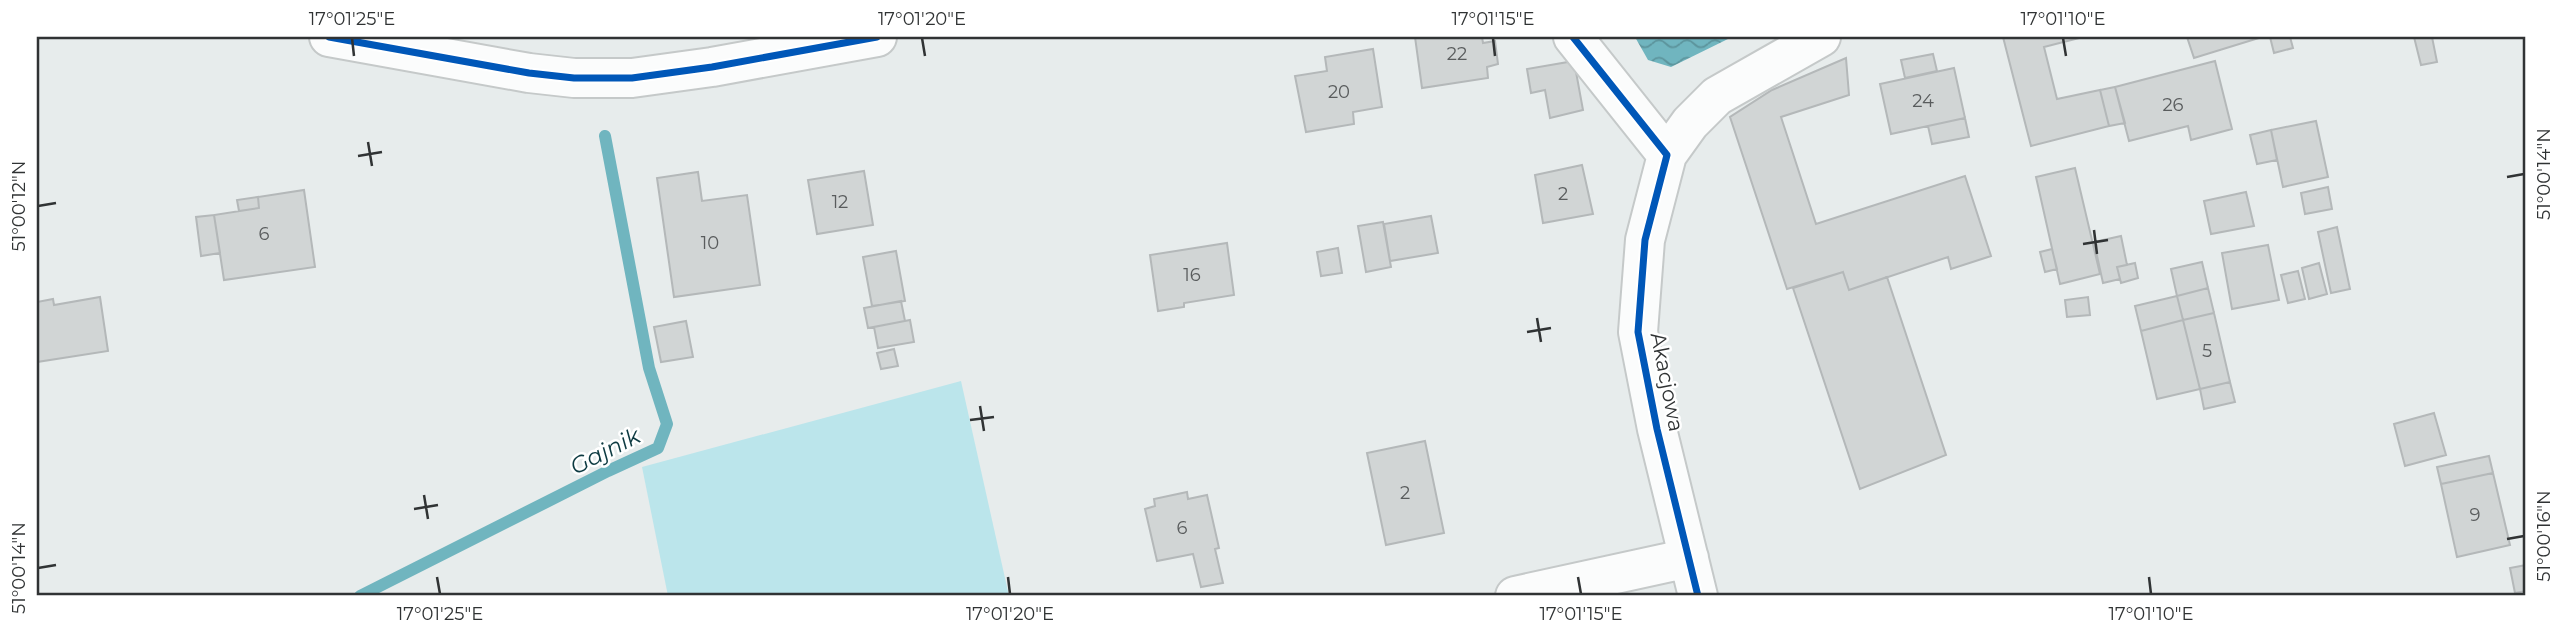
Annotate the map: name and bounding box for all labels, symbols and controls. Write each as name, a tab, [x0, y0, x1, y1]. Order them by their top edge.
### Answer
text: 17°01'25"E	[309, 8, 395, 30]
text: 17°01'20"E	[878, 8, 966, 30]
text: 17°01'15"E	[1451, 8, 1535, 30]
text: 17°01'10"E	[2021, 8, 2105, 30]
house number: 22	[1447, 43, 1467, 65]
house number: 20	[1328, 81, 1350, 103]
house number: 24	[1912, 90, 1934, 112]
house number: 26	[2162, 94, 2184, 116]
text: 51°00'14"N	[2533, 128, 2555, 220]
text: 51°00'12"N	[8, 161, 30, 251]
house number: 2	[1558, 183, 1568, 205]
house number: 12	[832, 191, 848, 213]
house number: 6	[259, 223, 270, 245]
house number: 10	[701, 232, 719, 254]
house number: 16	[1183, 264, 1201, 286]
street label: Akacjowa	[1646, 330, 1689, 434]
house number: 5	[2202, 340, 2212, 362]
water label: Gajnik	[565, 421, 646, 481]
house number: 2	[1400, 482, 1410, 504]
text: 51°00'16"N	[2533, 490, 2555, 582]
house number: 9	[2470, 504, 2481, 526]
house number: 6	[1177, 517, 1188, 539]
text: 51°00'14"N	[8, 522, 30, 614]
text: 17°01'25"E	[397, 603, 483, 625]
text: 17°01'20"E	[966, 603, 1054, 625]
text: 17°01'15"E	[1539, 603, 1623, 625]
text: 17°01'10"E	[2109, 603, 2193, 625]

